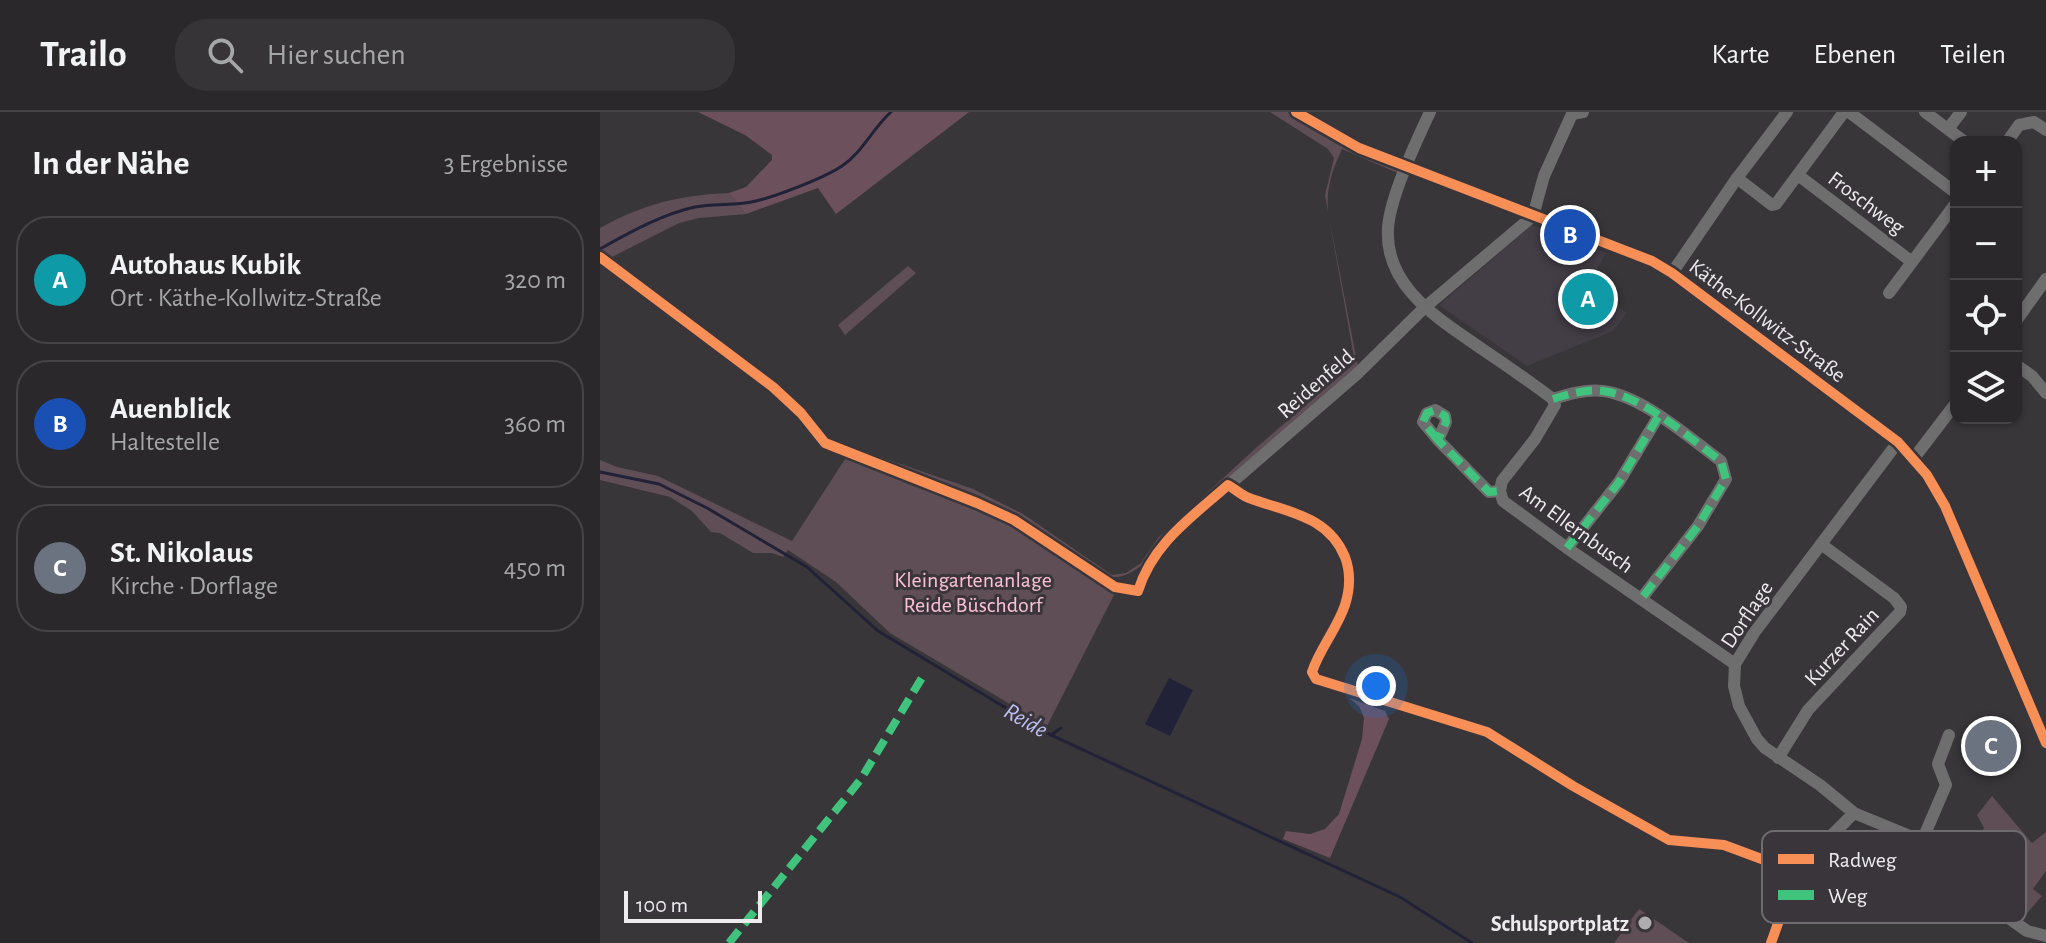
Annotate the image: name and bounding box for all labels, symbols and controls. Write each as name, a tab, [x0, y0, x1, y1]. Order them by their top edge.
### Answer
search box	[175, 19, 735, 91]
icon: search	[203, 33, 247, 77]
text: Trailo	[40, 36, 127, 74]
text: Hier suchen	[267, 40, 406, 70]
text: Karte	[1711, 41, 1770, 69]
text: Ebenen	[1814, 41, 1896, 69]
text: Teilen	[1940, 41, 2006, 69]
map controls	[1950, 136, 2022, 424]
button: +	[1950, 136, 2022, 208]
text: In der Nähe	[32, 147, 189, 181]
text: 3 Ergebnisse	[444, 151, 568, 177]
street label: Froschweg	[1824, 167, 1909, 239]
pin: B	[1544, 205, 1596, 265]
button: −	[1950, 208, 2022, 280]
text: Autohaus Kubik	[110, 250, 301, 280]
street label: Käthe-Kollwitz-Straße	[1685, 255, 1850, 387]
text: A	[52, 267, 68, 293]
text: 320 m	[505, 267, 566, 293]
pin: A	[1562, 269, 1614, 329]
button: locate	[1950, 280, 2022, 352]
text: Ort · Käthe-Kollwitz-Straße	[110, 285, 382, 311]
street label: Reidenfeld	[1273, 345, 1358, 422]
button: layers	[1950, 352, 2022, 424]
text: Auenblick	[110, 394, 231, 424]
text: B	[52, 411, 68, 437]
text: 360 m	[504, 411, 566, 437]
text: Haltestelle	[110, 429, 220, 455]
street label: Am Ellernbusch	[1516, 480, 1637, 577]
text: St. Nikolaus	[110, 538, 253, 568]
text: C	[53, 555, 67, 581]
text: 450 m	[504, 555, 566, 581]
park label: Kleingartenanlage Reide Büschdorf	[894, 569, 1052, 616]
text: Kirche · Dorflage	[110, 573, 278, 599]
street label: Dorflage	[1717, 577, 1777, 652]
street label: Kurzer Rain	[1800, 603, 1883, 690]
your location	[1356, 666, 1396, 706]
water label: Reide	[1000, 699, 1051, 743]
pin: C	[1965, 716, 2017, 776]
legend	[1762, 831, 2026, 923]
text: Radweg	[1828, 849, 1897, 871]
text: Weg	[1828, 885, 1868, 907]
scale bar	[624, 887, 762, 923]
text: 100 m	[636, 894, 688, 916]
place label: Schulsportplatz	[1491, 913, 1629, 935]
marker: Schulsportplatz	[1636, 914, 1654, 932]

